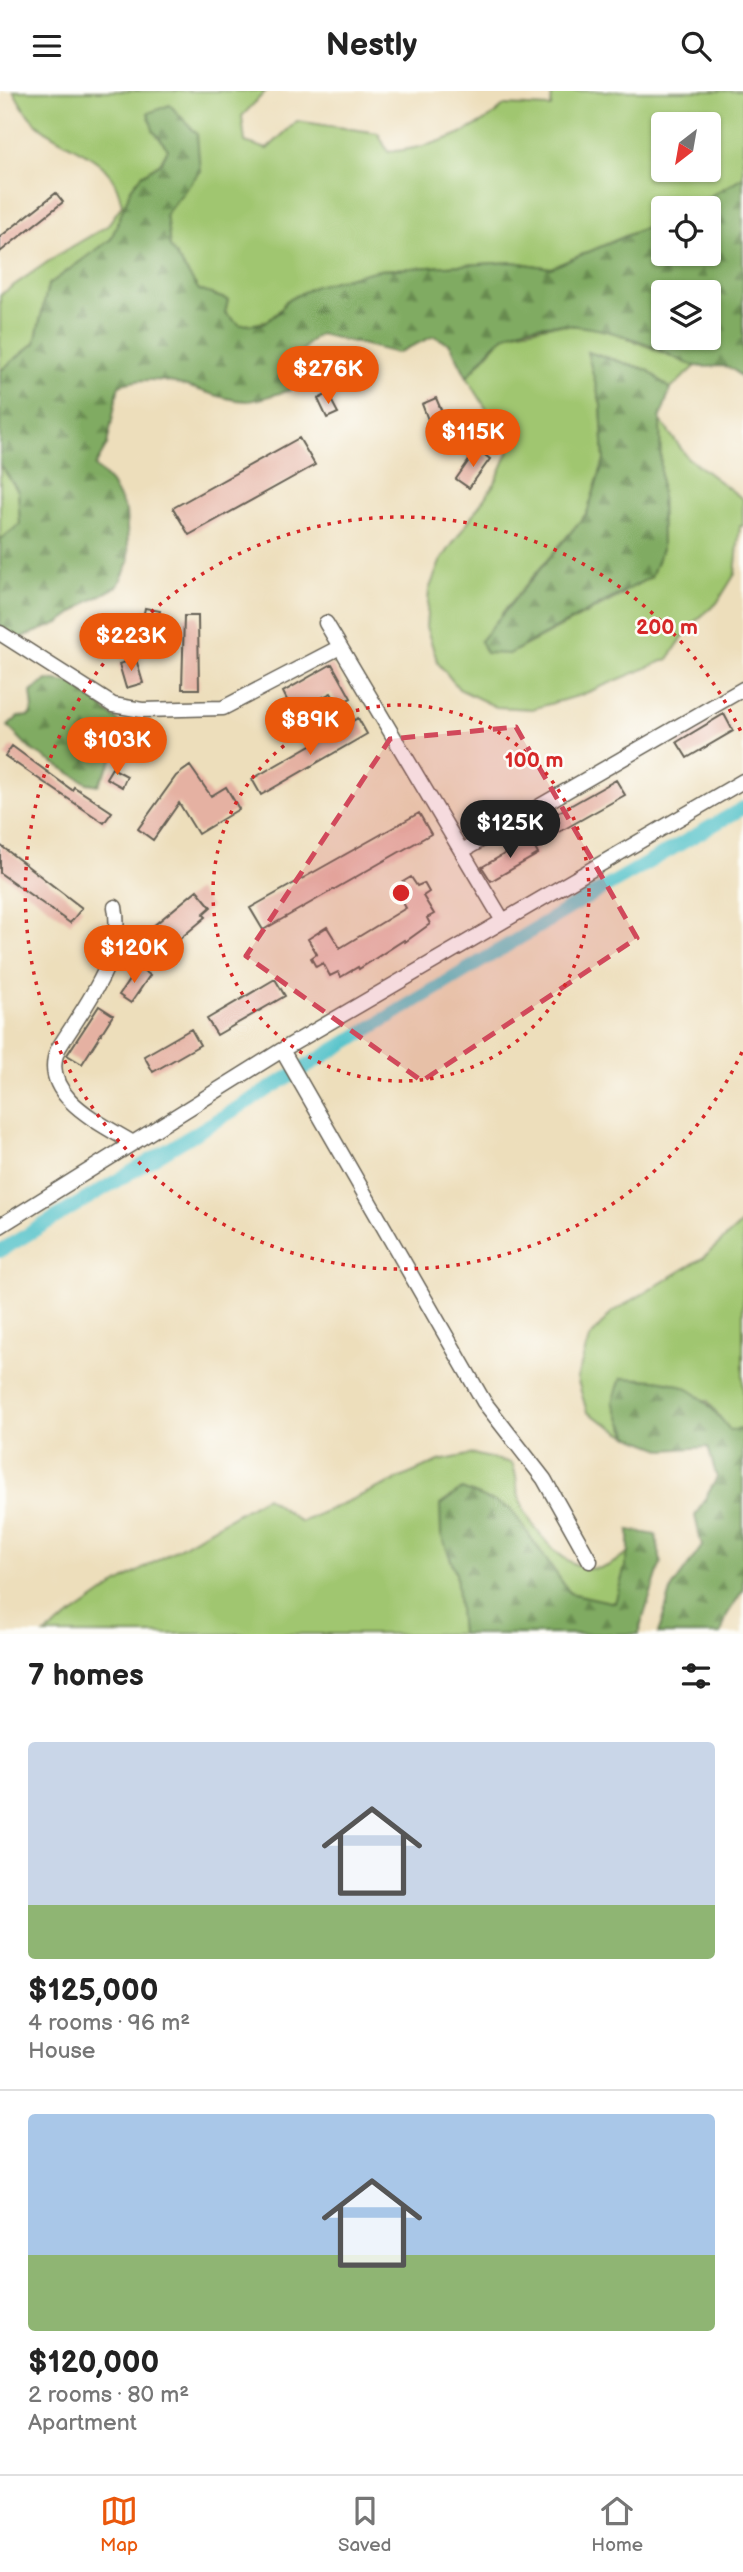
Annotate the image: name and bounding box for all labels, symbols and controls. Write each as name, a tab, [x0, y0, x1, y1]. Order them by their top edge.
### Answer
text: Nestly	[326, 26, 417, 65]
icon: menu	[28, 27, 66, 65]
icon: search	[677, 27, 715, 65]
north arrow	[651, 112, 721, 182]
map controls	[651, 112, 721, 350]
button: locate	[651, 196, 721, 266]
button: layers	[651, 280, 721, 350]
pin: $276K	[279, 347, 377, 406]
text: $276K	[293, 355, 363, 383]
pin: $115K	[424, 409, 522, 469]
text: $115K	[441, 418, 505, 446]
pin: $223K	[82, 613, 180, 673]
text: 200 m	[636, 615, 698, 640]
text: $223K	[95, 622, 167, 650]
pin: $89K	[269, 697, 351, 757]
text: $89K	[281, 706, 339, 734]
pin: $103K	[68, 717, 166, 777]
text: $103K	[83, 726, 151, 754]
text: 100 m	[505, 748, 563, 773]
pin: $125K	[461, 801, 559, 860]
text: $125K	[476, 809, 544, 837]
centre of rings	[389, 881, 413, 905]
pin: $120K	[85, 925, 183, 985]
text: $120K	[100, 934, 168, 962]
icon: filters	[677, 1657, 715, 1695]
text: 7 homes	[28, 1658, 144, 1694]
icon: home	[309, 1788, 435, 1914]
text: $125,000	[28, 1973, 158, 2009]
text: 4 rooms · 96 m²	[28, 2009, 190, 2037]
text: House	[28, 2037, 95, 2065]
icon: home	[309, 2160, 435, 2286]
text: $120,000	[28, 2345, 159, 2381]
text: 2 rooms · 80 m²	[28, 2381, 189, 2409]
text: Apartment	[28, 2409, 137, 2437]
tab: Map	[100, 2492, 138, 2557]
tab: Saved	[338, 2492, 391, 2557]
tab: Home	[591, 2492, 643, 2557]

